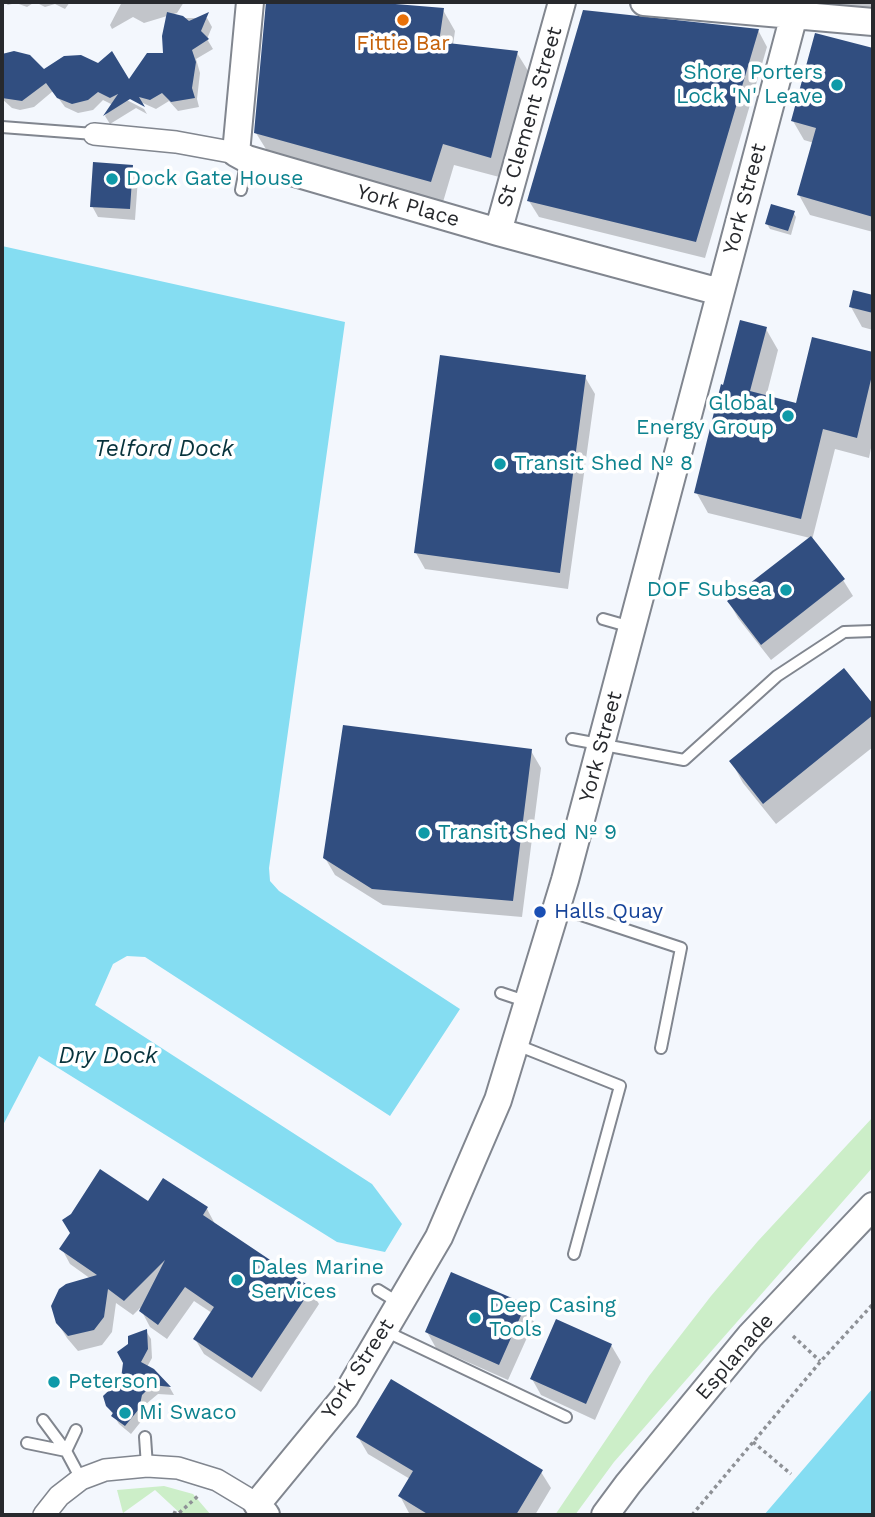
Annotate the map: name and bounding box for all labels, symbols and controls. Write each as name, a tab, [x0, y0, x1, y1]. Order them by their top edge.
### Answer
marker: Fittie Bar	[395, 12, 411, 28]
street label: St Clement Street	[492, 24, 568, 210]
place label: Fittie Bar	[356, 31, 450, 57]
place label: Shore Porters Lock 'N' Leave	[676, 60, 823, 110]
marker: Shore Porters Lock 'N' Leave	[829, 77, 845, 93]
street label: York Street	[718, 141, 772, 257]
place label: Dock Gate House	[126, 166, 303, 192]
marker: Dock Gate House	[104, 171, 120, 187]
street label: York Place	[354, 179, 462, 233]
place label: Global Energy Group	[636, 391, 774, 441]
marker: Global Energy Group	[780, 408, 796, 424]
water label: Telford Dock	[94, 435, 234, 463]
place label: Transit Shed № 8	[514, 451, 693, 477]
marker: Transit Shed № 8	[492, 456, 508, 472]
place label: DOF Subsea	[647, 577, 772, 603]
marker: DOF Subsea	[778, 582, 794, 598]
street label: York Street	[574, 689, 628, 805]
place label: Transit Shed № 9	[438, 820, 617, 846]
marker: Transit Shed № 9	[416, 825, 432, 841]
place label: Halls Quay	[554, 899, 663, 925]
marker: Halls Quay	[532, 904, 548, 920]
water label: Dry Dock	[58, 1042, 158, 1070]
place label: Dales Marine Services	[251, 1255, 384, 1305]
marker: Dales Marine Services	[229, 1272, 245, 1288]
place label: Deep Casing Tools	[489, 1293, 616, 1343]
street label: Esplanade	[691, 1309, 779, 1405]
marker: Deep Casing Tools	[467, 1310, 483, 1326]
street label: York Street	[316, 1314, 400, 1424]
place label: Peterson	[68, 1369, 158, 1395]
marker: Peterson	[46, 1374, 62, 1390]
place label: Mi Swaco	[139, 1400, 237, 1426]
marker: Mi Swaco	[117, 1405, 133, 1421]

